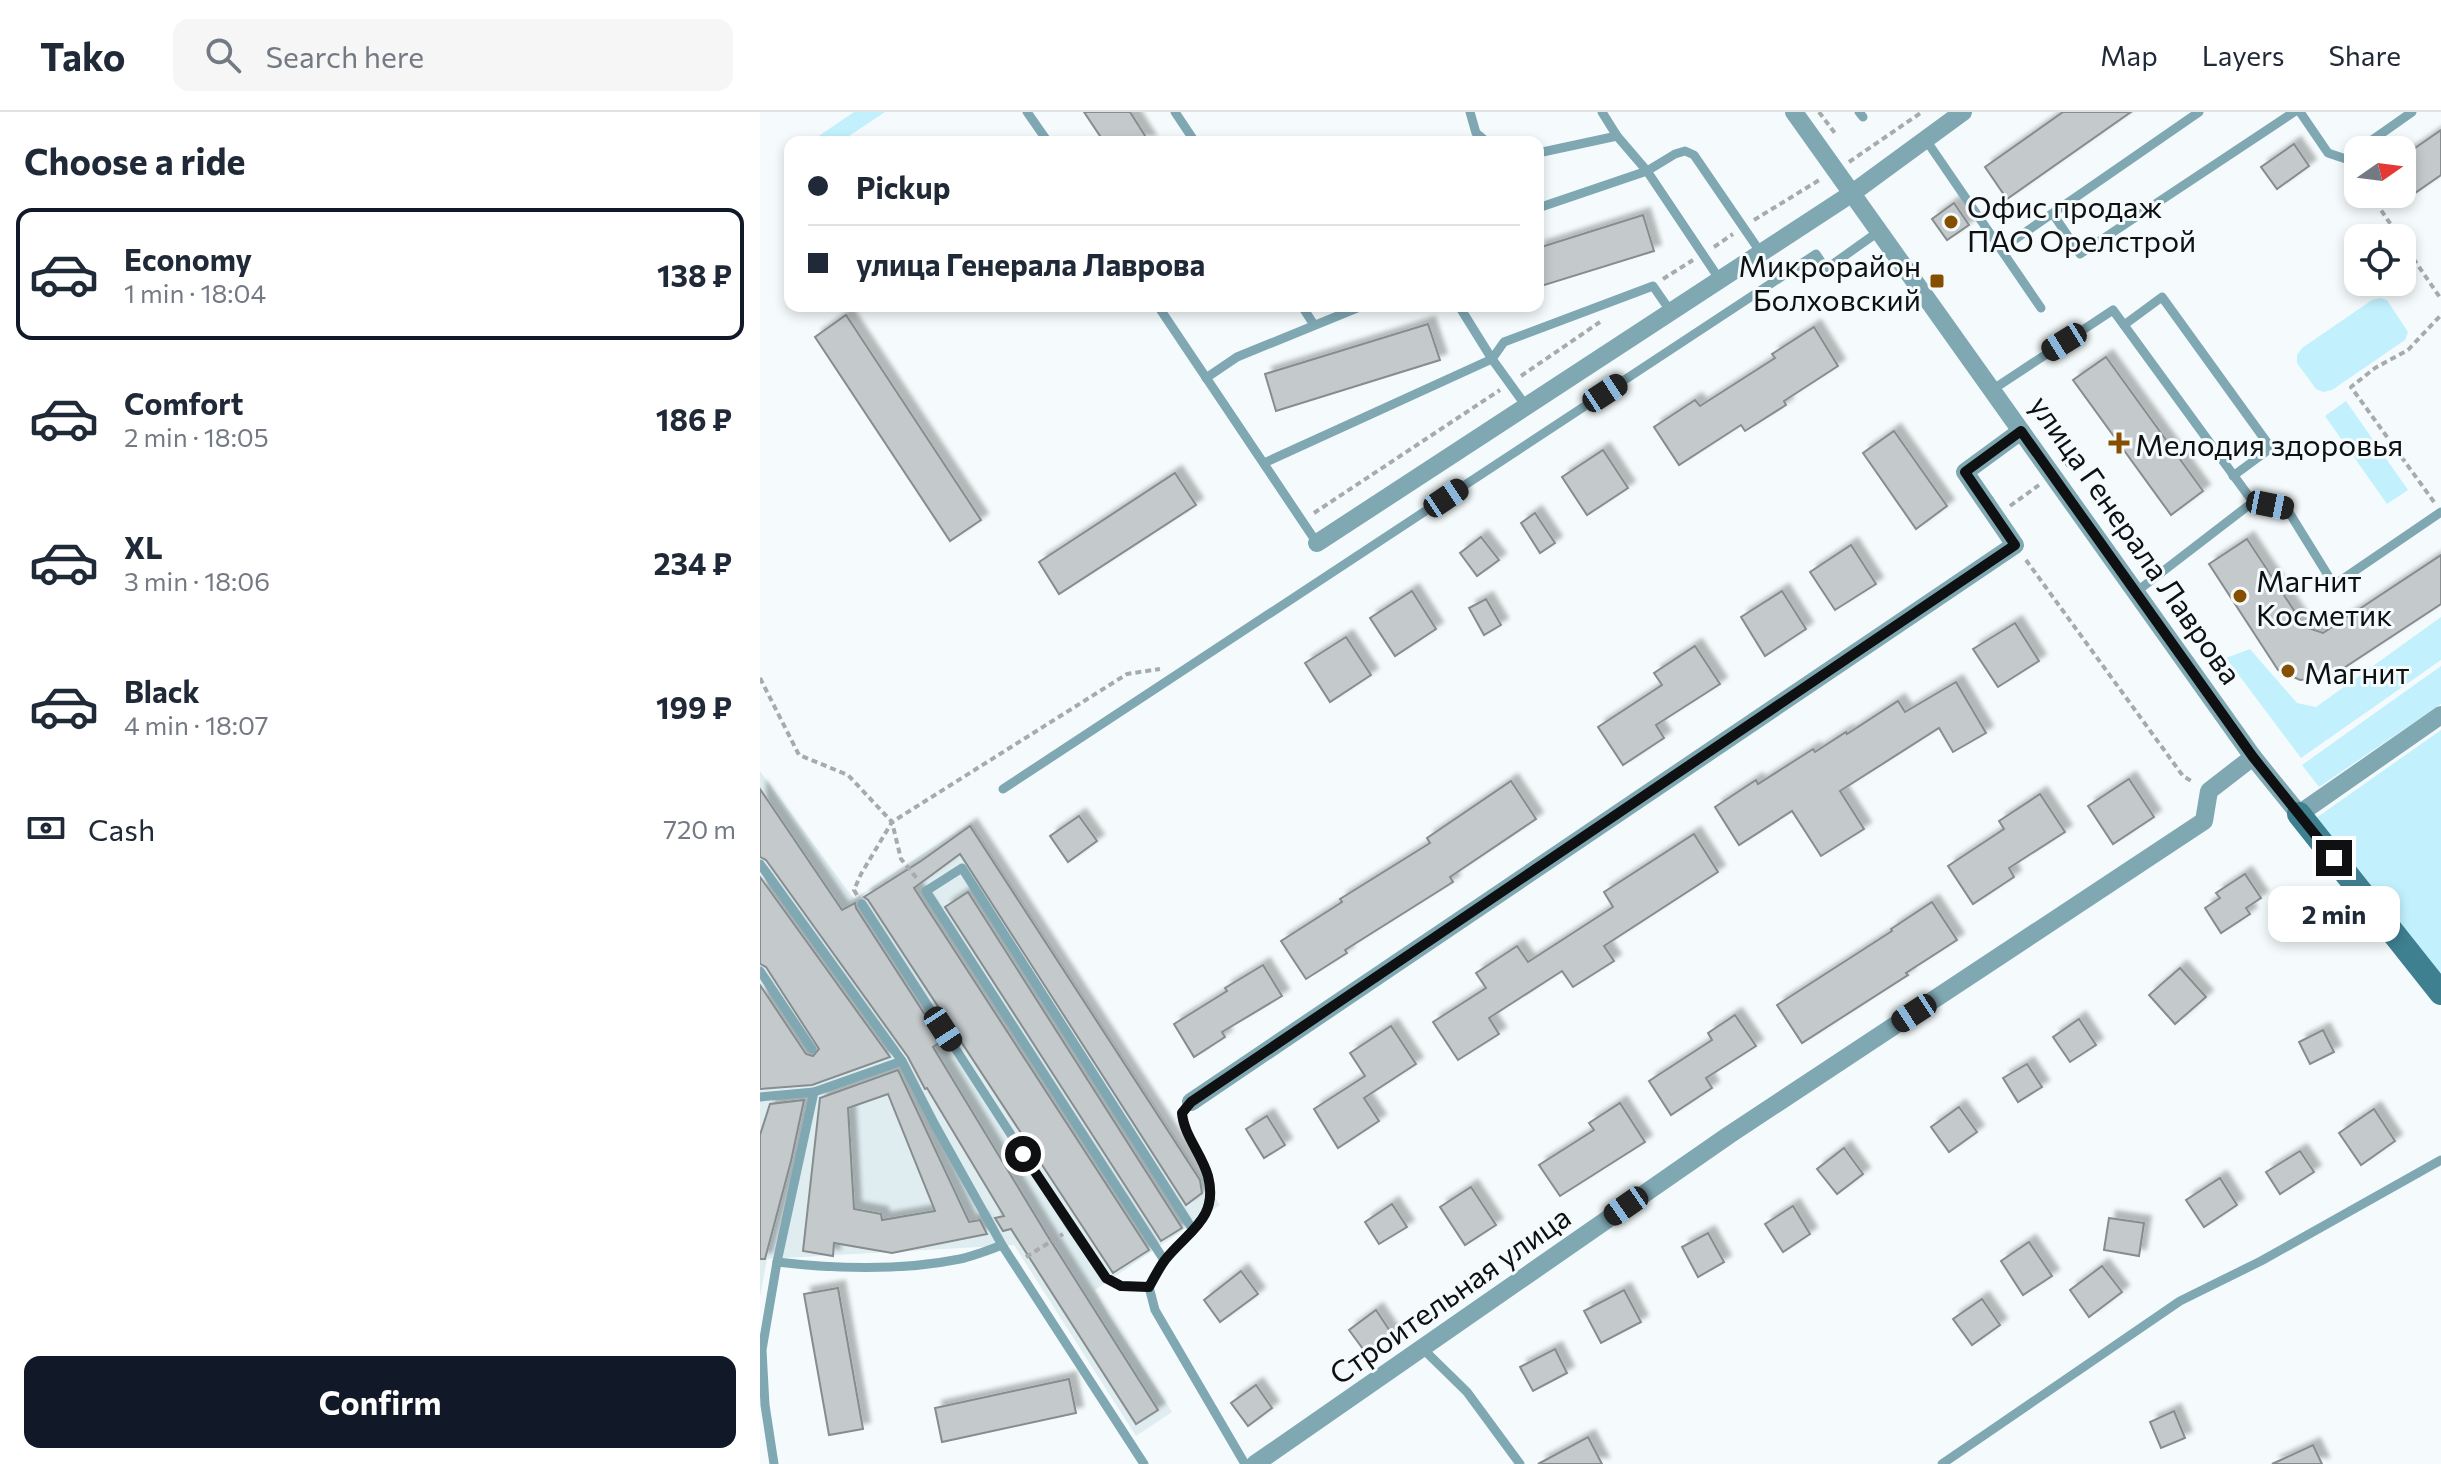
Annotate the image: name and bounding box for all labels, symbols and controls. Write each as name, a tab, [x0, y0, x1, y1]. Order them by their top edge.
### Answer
search box	[173, 19, 733, 91]
text: Tako	[40, 32, 125, 79]
icon: search	[201, 33, 245, 77]
text: Search here	[265, 37, 424, 74]
text: Map	[2100, 38, 2158, 72]
text: Layers	[2202, 38, 2284, 72]
text: Share	[2328, 38, 2401, 72]
north arrow	[2344, 136, 2416, 208]
map controls	[2344, 136, 2416, 296]
text: Choose a ride	[24, 138, 245, 182]
text: Pickup	[856, 168, 950, 205]
place label: Офис продаж ПАО Орелстрой	[1967, 187, 2196, 258]
marker: Офис продаж ПАО Орелстрой	[1942, 213, 1960, 231]
button: locate	[2344, 224, 2416, 296]
icon: car	[28, 238, 100, 310]
text: Economy	[124, 240, 252, 277]
text: улица Генерала Лаврова	[856, 245, 1205, 282]
place label: Микрорайон Болховский	[1738, 246, 1921, 317]
text: 138 ₽	[657, 256, 732, 293]
marker: Микрорайон Болховский	[1928, 272, 1946, 290]
text: 1 min · 18:04	[124, 277, 266, 308]
car	[2037, 319, 2091, 365]
car	[1578, 370, 1632, 416]
icon: car	[28, 382, 100, 454]
text: Comfort	[124, 384, 243, 421]
street label: улица Генерала Лаврова	[2023, 388, 2251, 690]
text: 186 ₽	[656, 400, 732, 437]
text: 2 min · 18:05	[124, 421, 269, 452]
place label: Мелодия здоровья	[2135, 425, 2403, 462]
marker: Мелодия здоровья	[2110, 434, 2128, 452]
car	[1419, 475, 1473, 521]
car	[2244, 489, 2296, 521]
icon: car	[28, 526, 100, 598]
text: XL	[124, 528, 163, 565]
text: 234 ₽	[654, 544, 732, 581]
place label: Магнит Косметик	[2256, 561, 2392, 632]
text: 3 min · 18:06	[124, 565, 270, 596]
marker: Магнит Косметик	[2231, 587, 2249, 605]
place label: Магнит	[2304, 653, 2410, 690]
marker: Магнит	[2279, 662, 2297, 680]
icon: car	[28, 670, 100, 742]
text: Black	[124, 672, 200, 709]
text: 199 ₽	[656, 688, 732, 725]
text: 4 min · 18:07	[124, 709, 269, 740]
icon: cash	[24, 806, 68, 850]
text: Cash	[88, 810, 155, 847]
text: 720 m	[663, 813, 736, 844]
route end	[2316, 840, 2352, 876]
callout: 2 min	[2268, 886, 2400, 942]
text: 2 min	[2302, 898, 2366, 929]
car	[1887, 990, 1941, 1036]
car	[920, 1002, 966, 1056]
route start	[1005, 1136, 1041, 1172]
car	[1599, 1182, 1653, 1230]
street label: Строительная улица	[1321, 1197, 1577, 1391]
button: Confirm	[24, 1356, 736, 1448]

